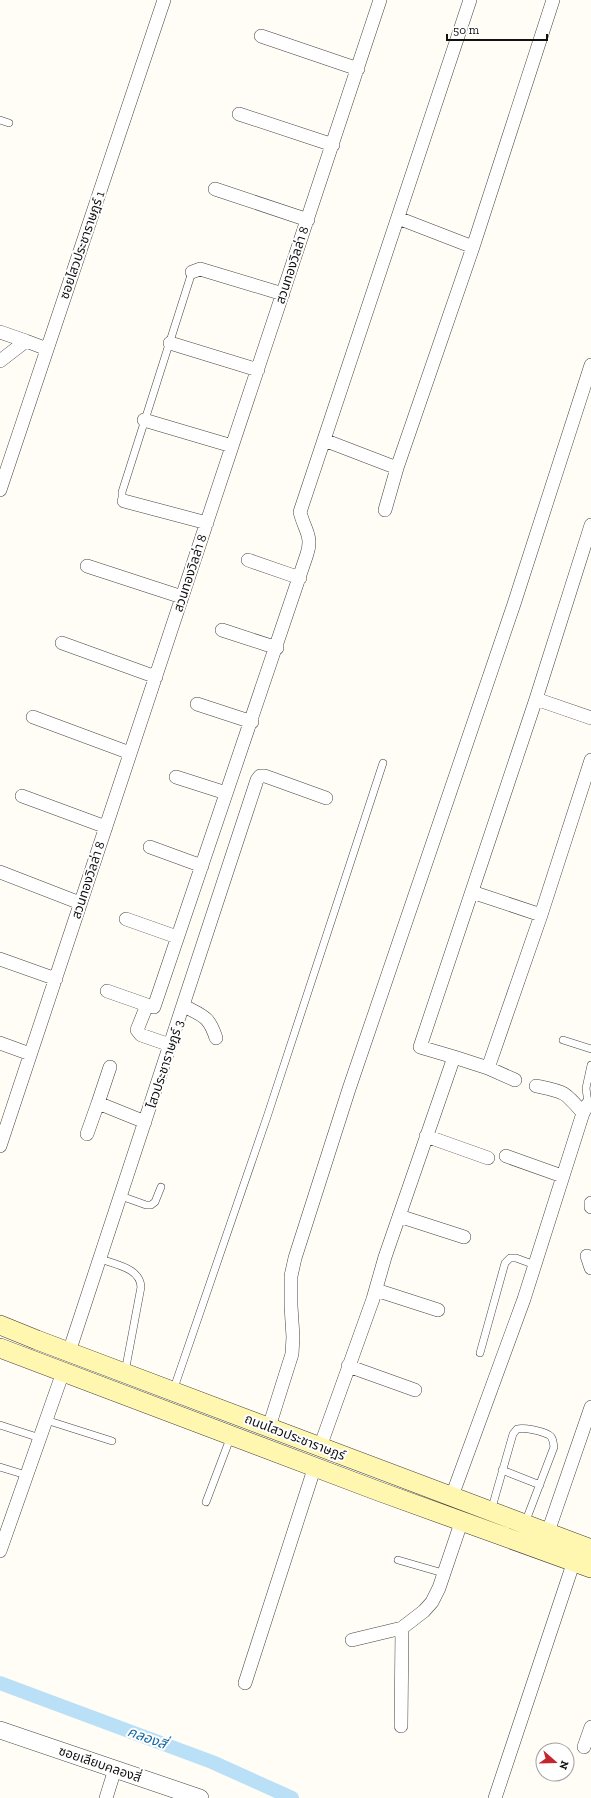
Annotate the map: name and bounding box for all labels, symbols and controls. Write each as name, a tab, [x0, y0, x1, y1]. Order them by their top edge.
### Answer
scale bar	[447, 16, 547, 42]
text: 50 m	[453, 23, 480, 37]
street label: ซอยไสวประชาราษฎร์ 1	[56, 189, 108, 301]
street label: สวนทองวิลล่า 8	[272, 224, 312, 306]
street label: สวนทองวิลล่า 8	[170, 532, 210, 614]
street label: สวนทองวิลล่า 8	[68, 839, 108, 921]
street label: ไสวประชาราษฎร์ 3	[143, 1018, 186, 1111]
street label: ถนนไสวประชาราษฎร์	[243, 1411, 348, 1463]
water label: คลองสี่	[125, 1721, 172, 1754]
street label: ซอยเลียบคลองสี่	[57, 1741, 144, 1785]
north arrow	[535, 1742, 575, 1782]
text: N	[556, 1759, 571, 1772]

